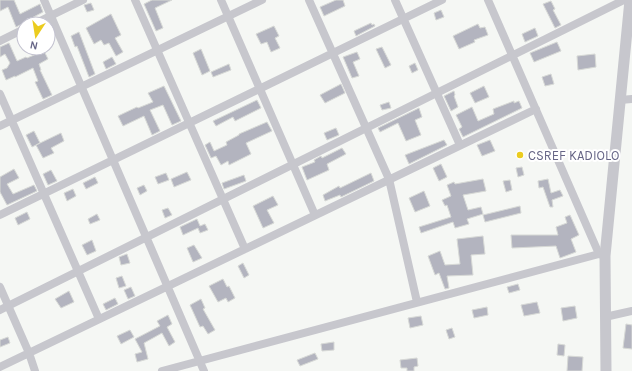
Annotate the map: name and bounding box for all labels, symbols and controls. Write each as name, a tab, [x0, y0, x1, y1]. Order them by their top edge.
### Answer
north arrow	[16, 16, 56, 56]
text: N	[29, 38, 39, 52]
place label: CSREF KADIOLO	[528, 148, 619, 163]
marker: CSREF KADIOLO	[515, 150, 525, 160]

